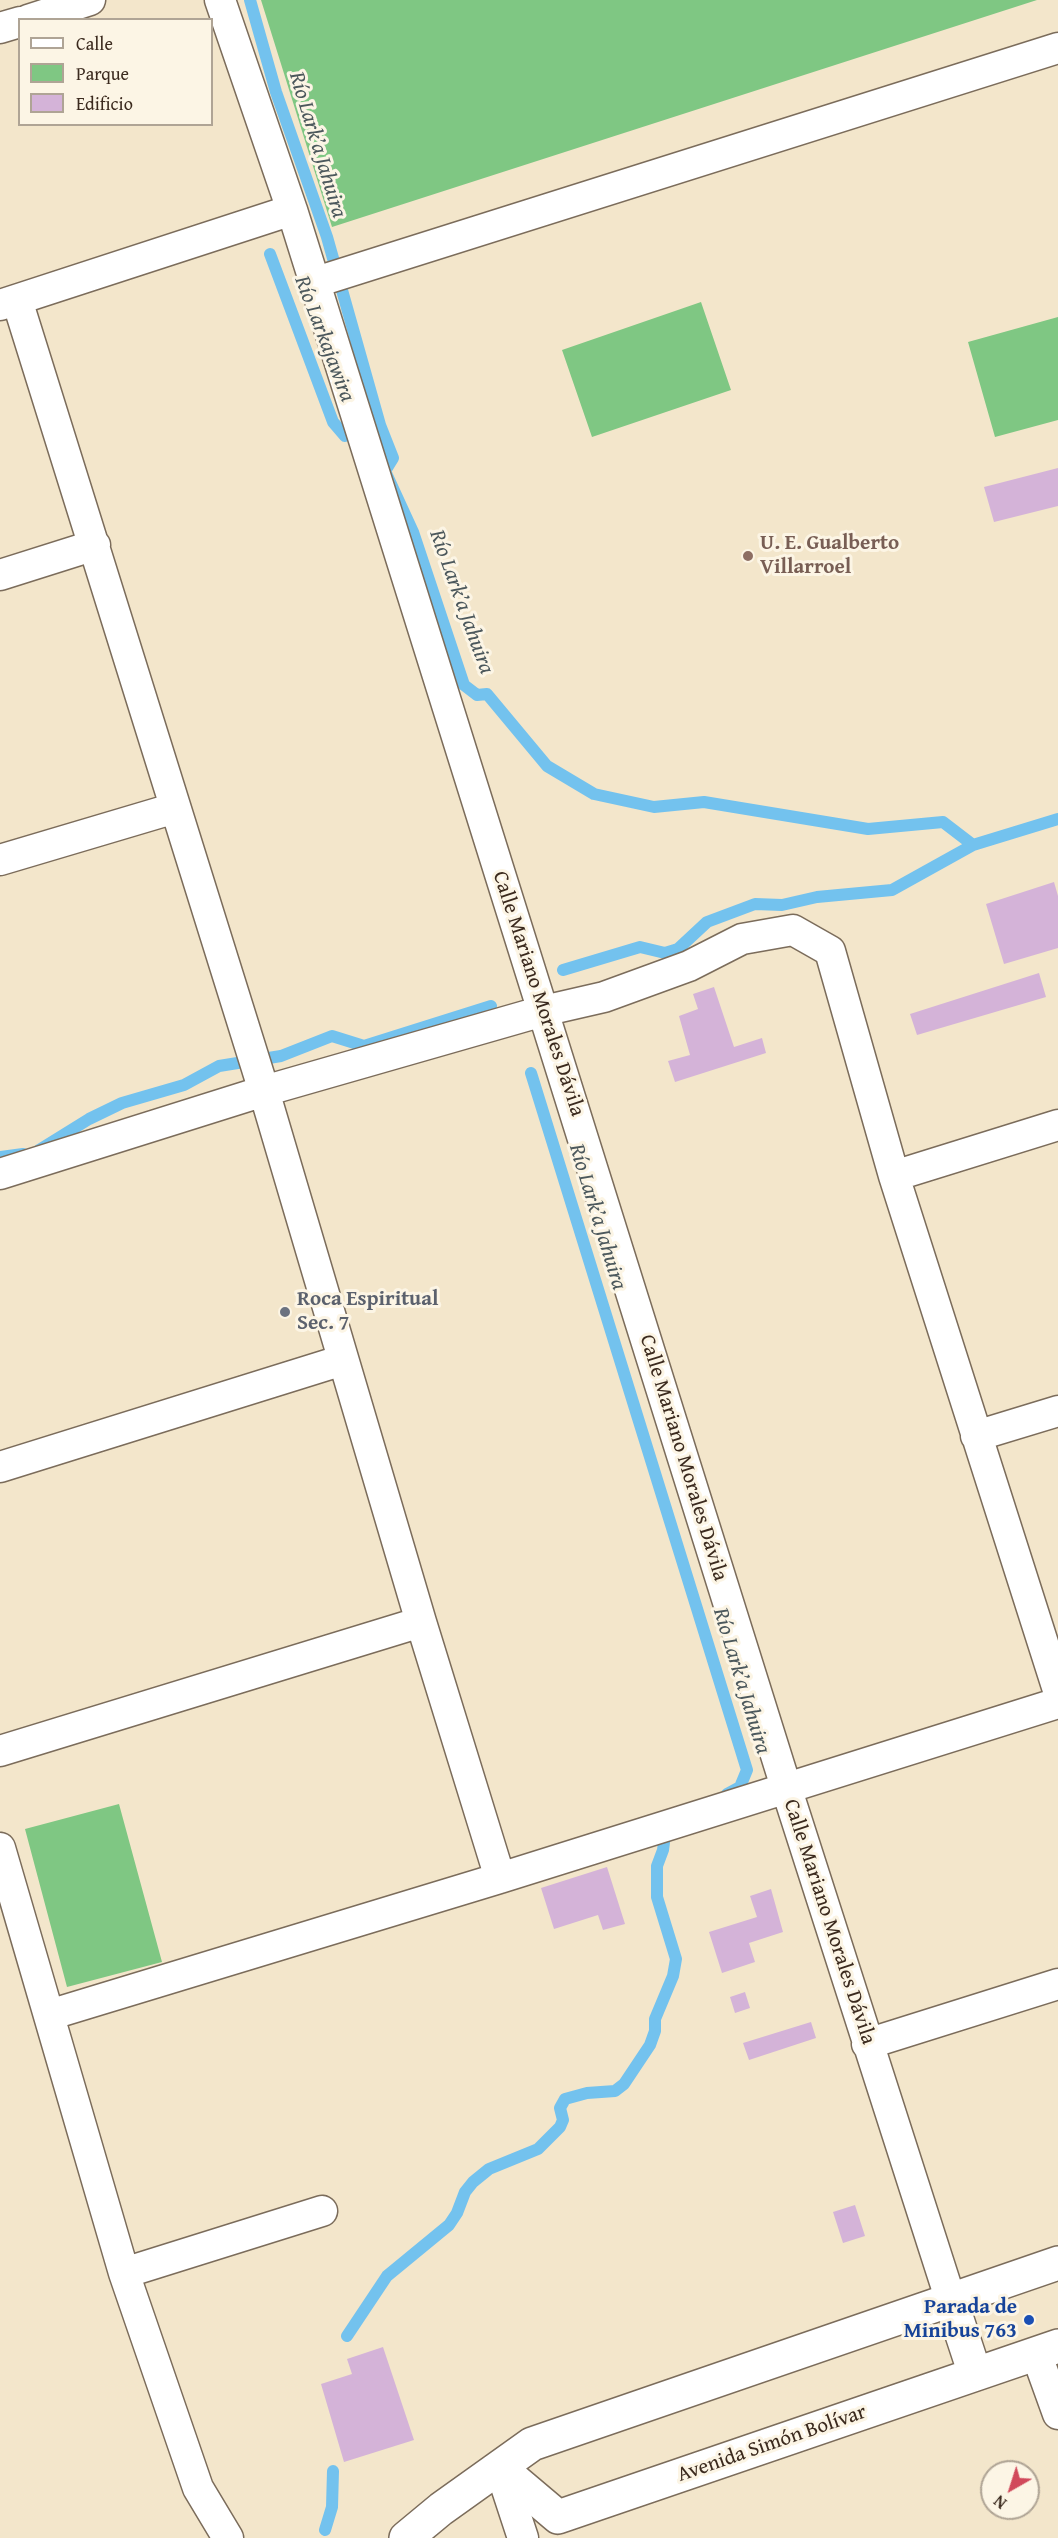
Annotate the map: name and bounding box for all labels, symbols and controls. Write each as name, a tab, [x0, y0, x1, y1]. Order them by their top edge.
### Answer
legend	[18, 18, 213, 126]
text: Calle	[76, 30, 113, 57]
text: Parque	[76, 60, 129, 87]
water label: Río Lark’a Jahuira	[282, 69, 352, 221]
text: Edificio	[76, 90, 133, 117]
water label: Río Larkajawira	[288, 272, 360, 406]
water label: Río Lark’a Jahuira	[423, 526, 499, 678]
place label: U. E. Gualberto Villarroel	[760, 531, 899, 581]
marker: U. E. Gualberto Villarroel	[741, 549, 755, 563]
street label: Calle Mariano Morales Dávila	[486, 868, 590, 1120]
water label: Río Lark’a Jahuira	[562, 1141, 632, 1293]
place label: Roca Espiritual Sec. 7	[297, 1287, 438, 1337]
marker: Roca Espiritual Sec. 7	[278, 1305, 292, 1319]
street label: Calle Mariano Morales Dávila	[633, 1332, 733, 1584]
water label: Río Lark’a Jahuira	[706, 1605, 776, 1757]
street label: Calle Mariano Morales Dávila	[777, 1796, 881, 2048]
place label: Parada de Minibus 763	[904, 2295, 1017, 2345]
marker: Parada de Minibus 763	[1022, 2313, 1036, 2327]
street label: Avenida Simón Bolívar	[674, 2400, 870, 2488]
north arrow	[980, 2460, 1040, 2520]
text: N	[988, 2490, 1012, 2515]

